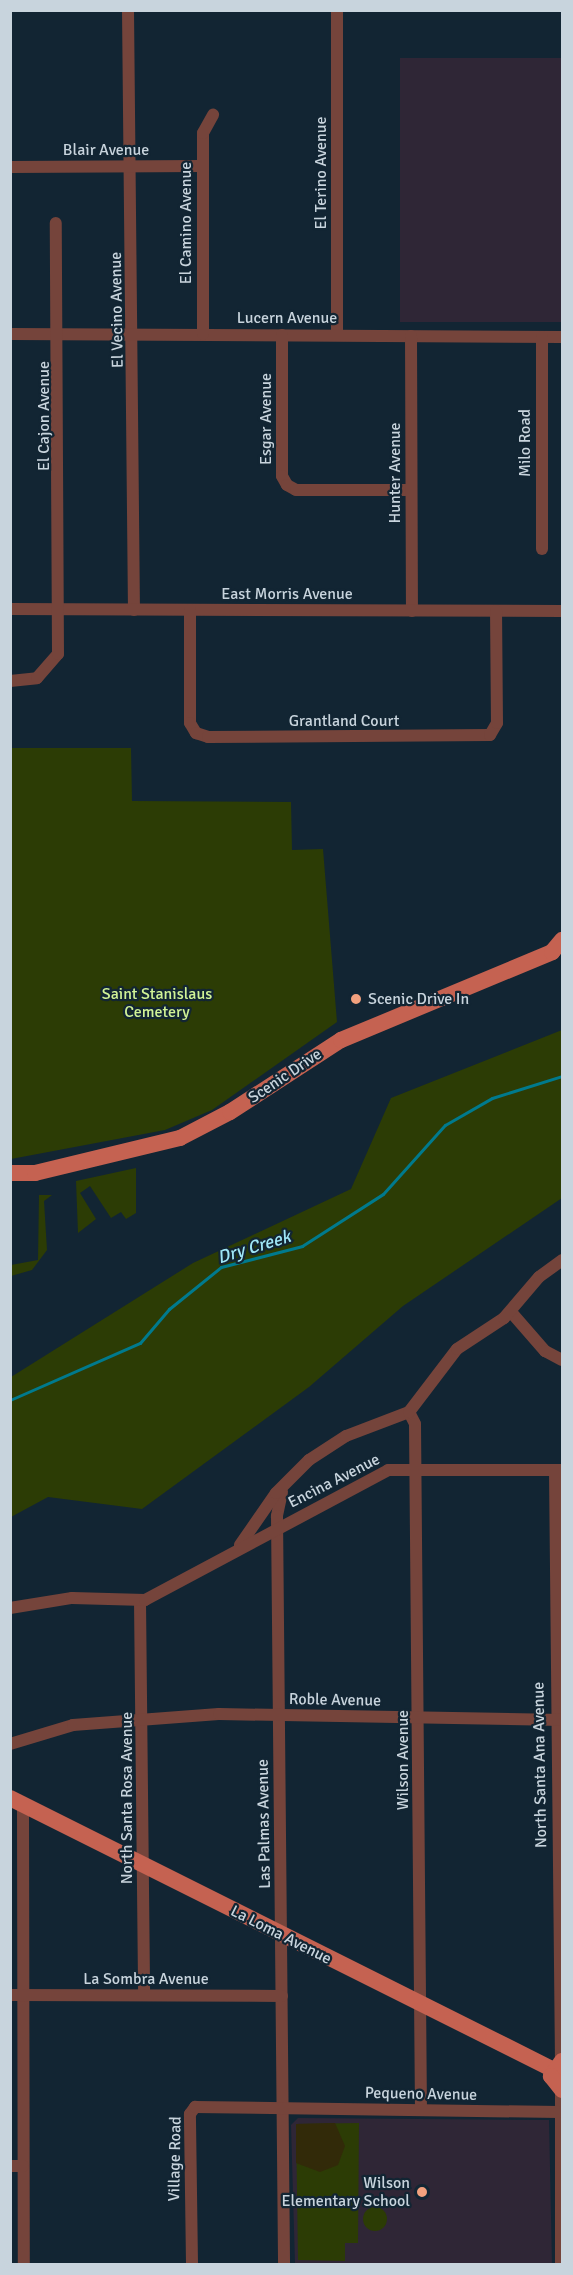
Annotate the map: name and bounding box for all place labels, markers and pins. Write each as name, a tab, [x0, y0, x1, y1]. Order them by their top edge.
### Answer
place label: Scenic Drive In	[368, 989, 469, 1009]
marker: Scenic Drive In	[349, 992, 363, 1006]
place label: Wilson Elementary School	[281, 2173, 410, 2211]
marker: Wilson Elementary School	[415, 2185, 429, 2199]

